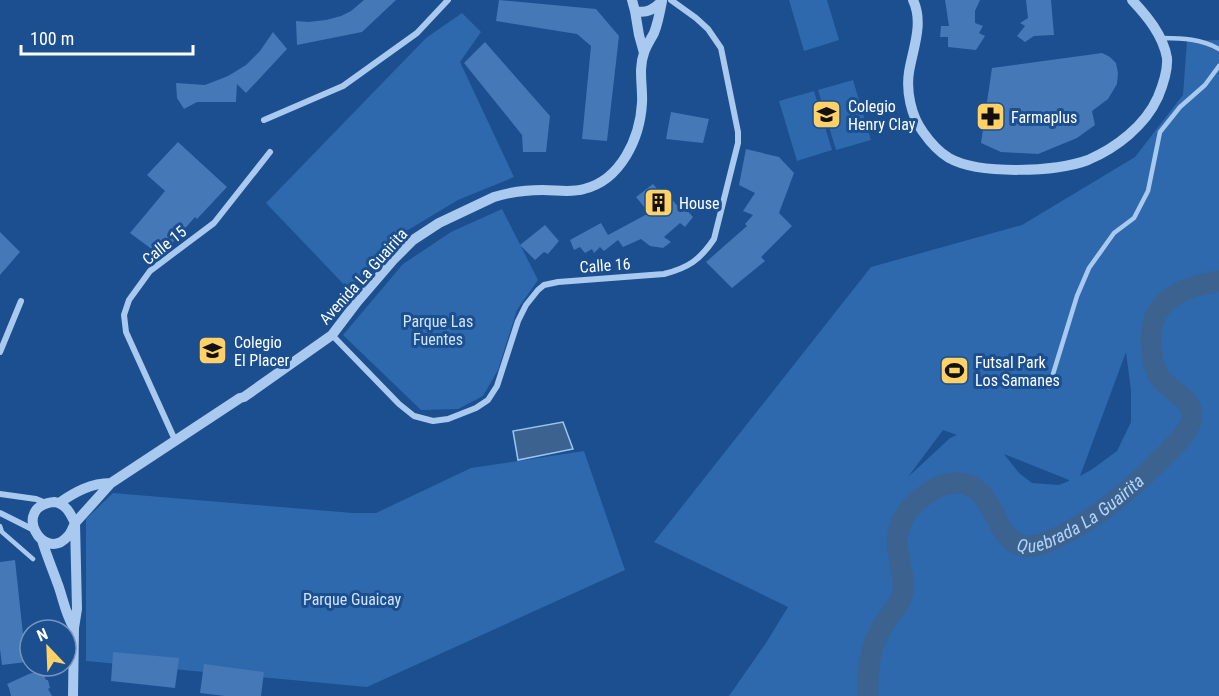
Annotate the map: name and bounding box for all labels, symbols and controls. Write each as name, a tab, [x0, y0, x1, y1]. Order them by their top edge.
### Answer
scale bar	[21, 18, 194, 56]
text: 100 m	[30, 28, 74, 49]
place label: Colegio Henry Clay	[848, 97, 916, 134]
school or university icon: Colegio Henry Clay	[811, 99, 843, 131]
pharmacy icon: Farmaplus	[974, 101, 1006, 133]
place label: Farmaplus	[1011, 108, 1077, 127]
building icon: House	[642, 187, 674, 219]
place label: House	[679, 194, 719, 213]
street label: Calle 15	[139, 222, 190, 269]
street label: Avenida La Guairita	[315, 225, 411, 328]
street label: Calle 16	[579, 254, 631, 277]
park label: Parque Las Fuentes	[403, 312, 473, 349]
place label: Colegio El Placer	[234, 333, 289, 370]
school or university icon: Colegio El Placer	[197, 335, 229, 367]
place label: Futsal Park Los Samanes	[975, 353, 1060, 390]
sports icon: Futsal Park Los Samanes	[938, 355, 970, 387]
water label: Quebrada La Guairita	[1015, 470, 1148, 557]
park label: Parque Guaicay	[303, 590, 401, 609]
north arrow	[18, 618, 78, 678]
text: N	[34, 624, 51, 645]

